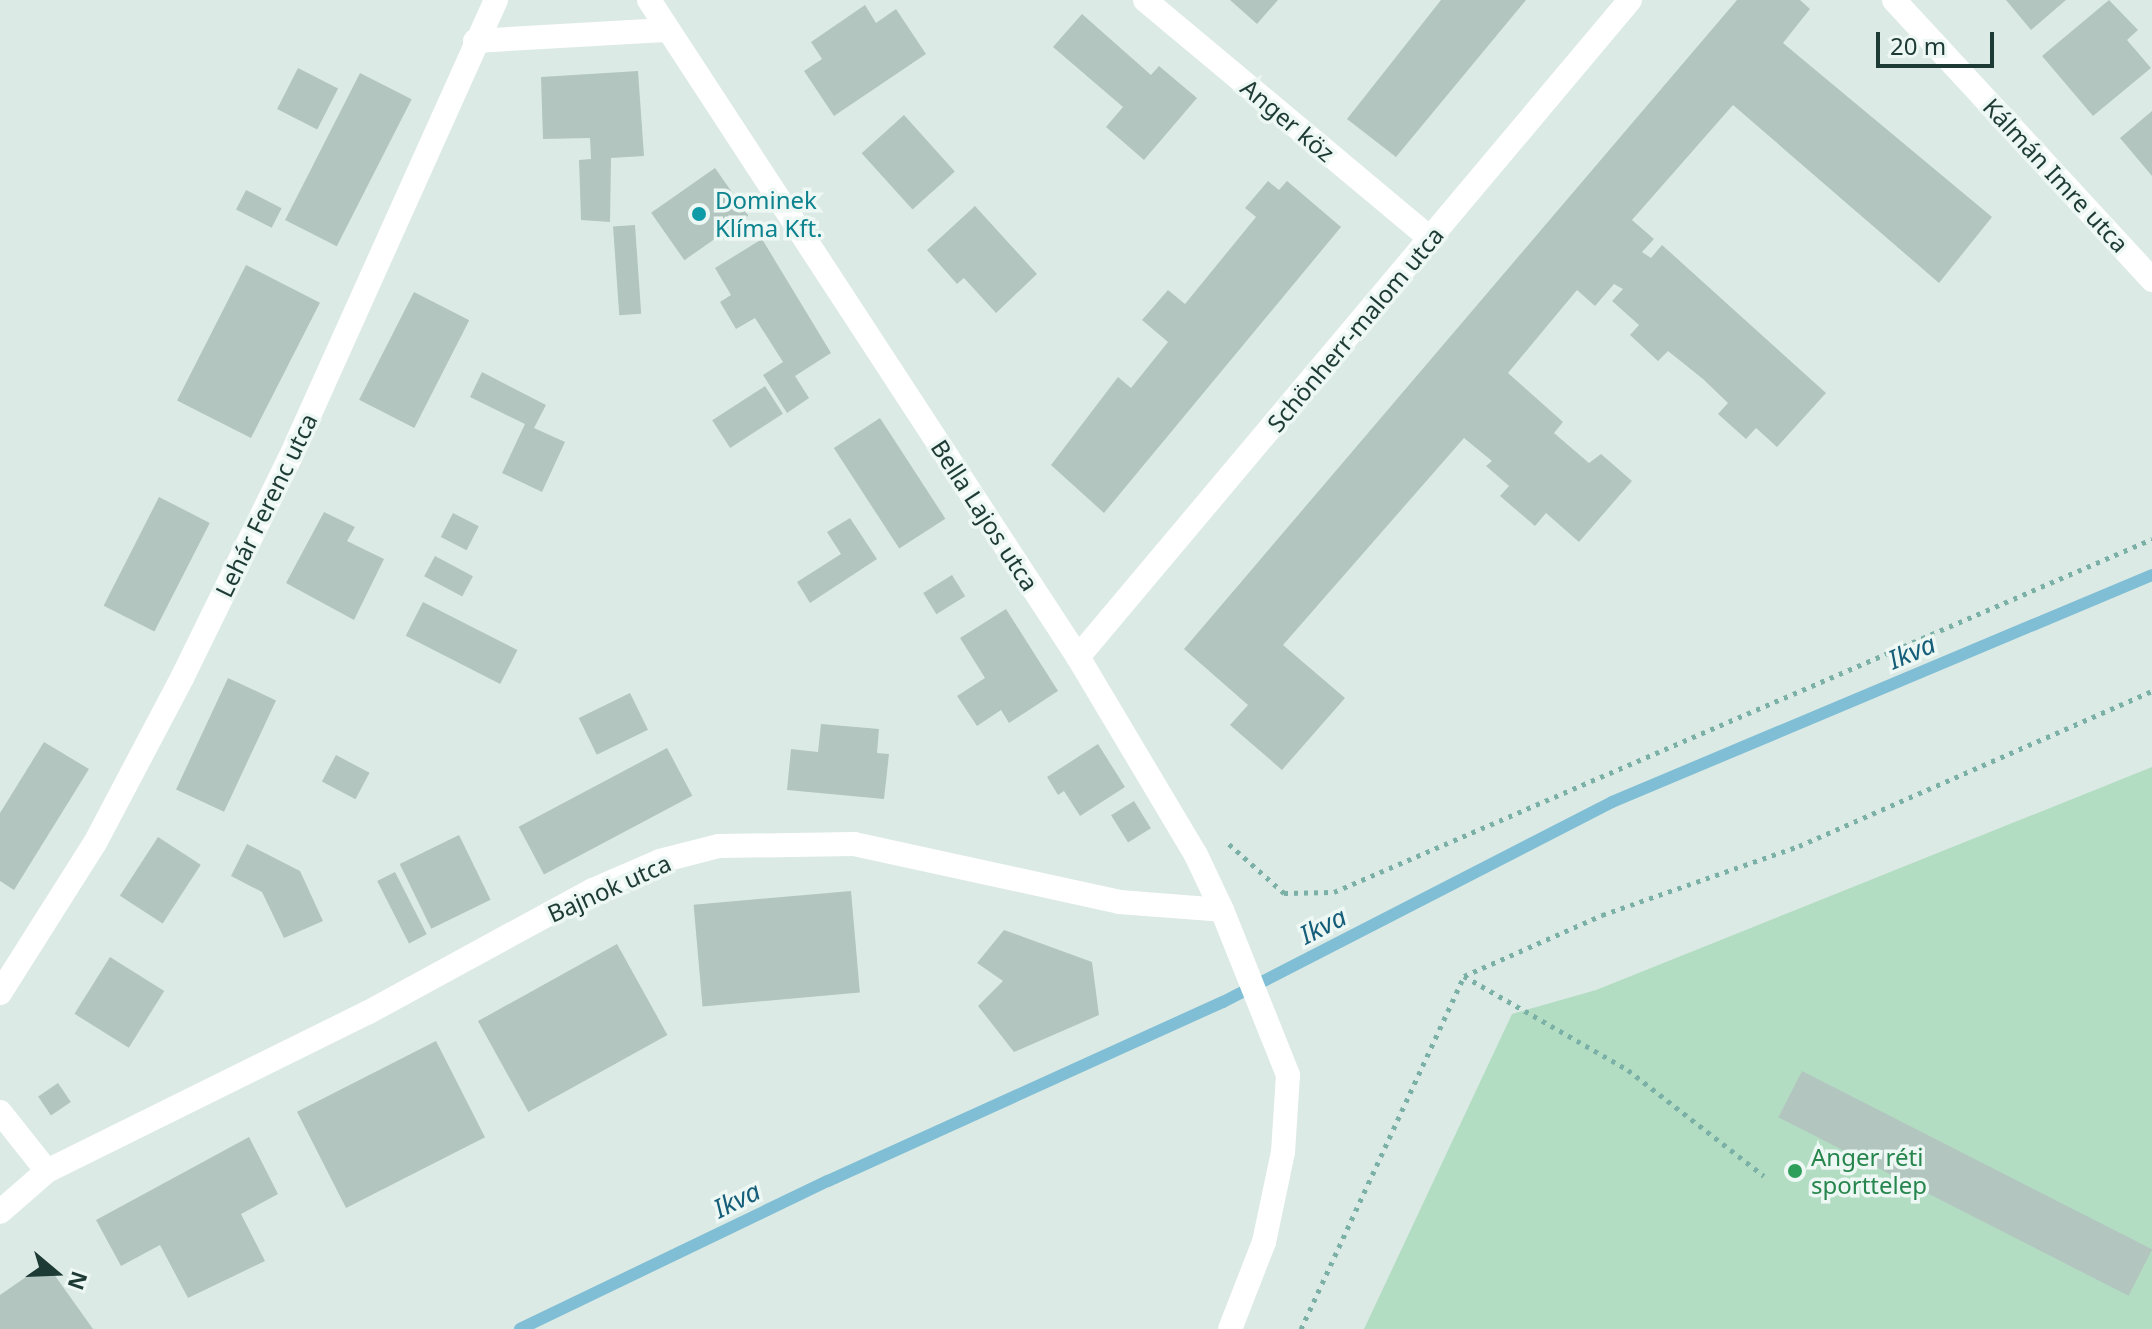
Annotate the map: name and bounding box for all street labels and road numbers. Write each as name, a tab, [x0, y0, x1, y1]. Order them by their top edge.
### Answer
street label: Anger köz	[1235, 73, 1341, 167]
street label: Kálmán Imre utca	[1977, 92, 2135, 258]
street label: Schönherr-malom utca	[1261, 221, 1449, 437]
street label: Lehár Ferenc utca	[209, 409, 323, 601]
street label: Bella Lajos utca	[925, 434, 1045, 596]
street label: Bajnok utca	[543, 848, 675, 928]

